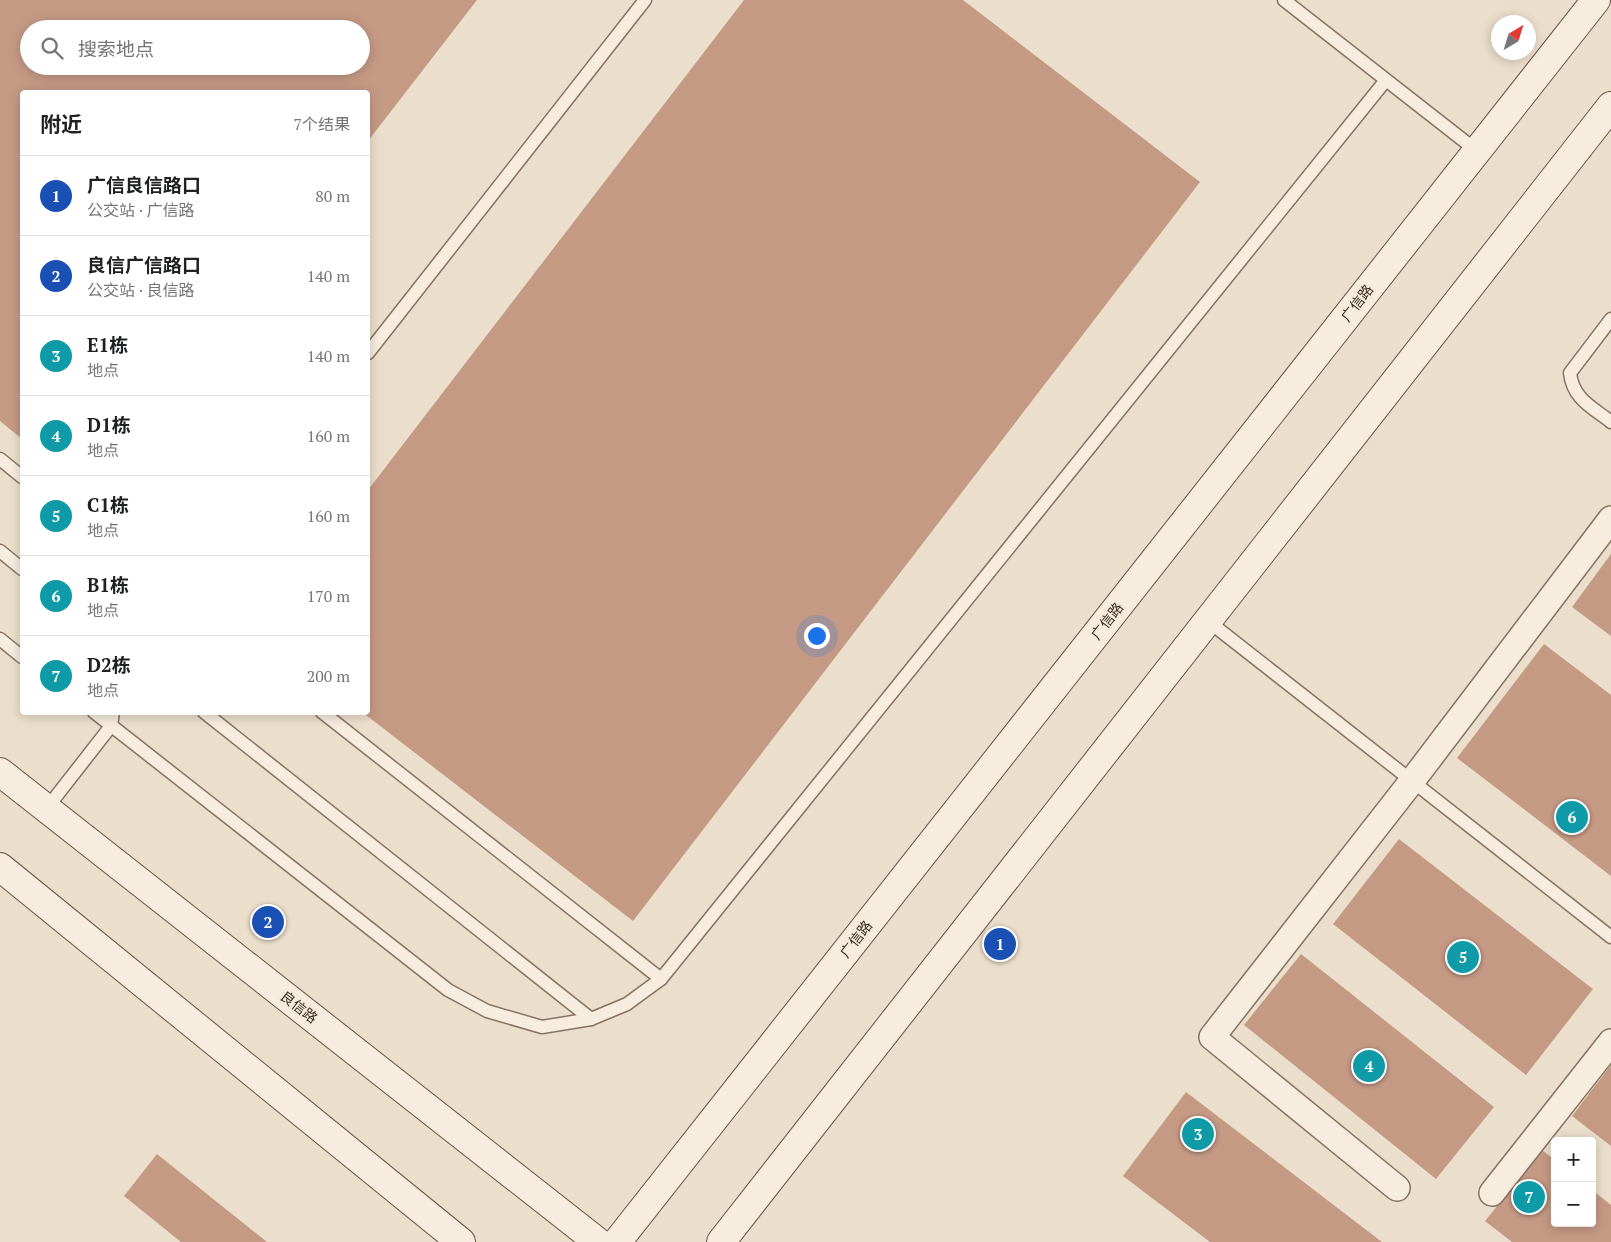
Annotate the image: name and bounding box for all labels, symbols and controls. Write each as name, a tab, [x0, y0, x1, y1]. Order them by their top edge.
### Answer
north arrow	[1491, 15, 1536, 60]
search box	[20, 20, 370, 75]
icon: search	[38, 34, 66, 62]
text: 搜索地点	[78, 36, 154, 61]
text: 附近	[40, 110, 82, 138]
text: 7个结果	[293, 113, 350, 135]
text: 广信良信路口	[87, 172, 201, 197]
text: 1	[51, 185, 61, 207]
text: 80 m	[315, 185, 350, 207]
text: 公交站 · 广信路	[87, 199, 195, 221]
text: 良信广信路口	[87, 252, 201, 277]
text: 2	[51, 265, 61, 287]
text: 140 m	[307, 265, 350, 287]
text: 公交站 · 良信路	[87, 279, 195, 301]
street label: 广信路	[1336, 280, 1377, 325]
text: E1栋	[87, 332, 128, 357]
text: 3	[51, 345, 61, 367]
text: 140 m	[307, 345, 350, 367]
text: 地点	[87, 359, 119, 381]
text: D1栋	[87, 412, 131, 437]
text: 4	[51, 425, 61, 447]
text: 160 m	[307, 425, 350, 447]
text: 地点	[87, 439, 119, 461]
text: C1栋	[87, 492, 129, 517]
text: 5	[51, 505, 61, 527]
text: 160 m	[307, 505, 350, 527]
text: 地点	[87, 519, 119, 541]
text: B1栋	[87, 572, 129, 597]
text: 6	[51, 585, 61, 607]
text: 170 m	[307, 585, 350, 607]
street label: 广信路	[1086, 598, 1127, 643]
text: 地点	[87, 599, 119, 621]
your location	[804, 623, 830, 649]
text: D2栋	[87, 652, 131, 677]
text: 7	[51, 665, 61, 687]
text: 200 m	[307, 665, 350, 687]
text: 地点	[87, 679, 119, 701]
pin: 6	[1556, 798, 1588, 836]
pin: 2	[252, 903, 284, 941]
street label: 广信路	[835, 916, 876, 961]
pin: 1	[984, 925, 1016, 963]
pin: 5	[1447, 938, 1479, 976]
street label: 良信路	[277, 986, 322, 1027]
pin: 4	[1353, 1047, 1385, 1085]
pin: 3	[1182, 1115, 1214, 1153]
map controls	[1551, 1137, 1596, 1227]
button: +	[1551, 1137, 1596, 1182]
pin: 7	[1513, 1178, 1545, 1216]
button: −	[1551, 1182, 1596, 1227]

